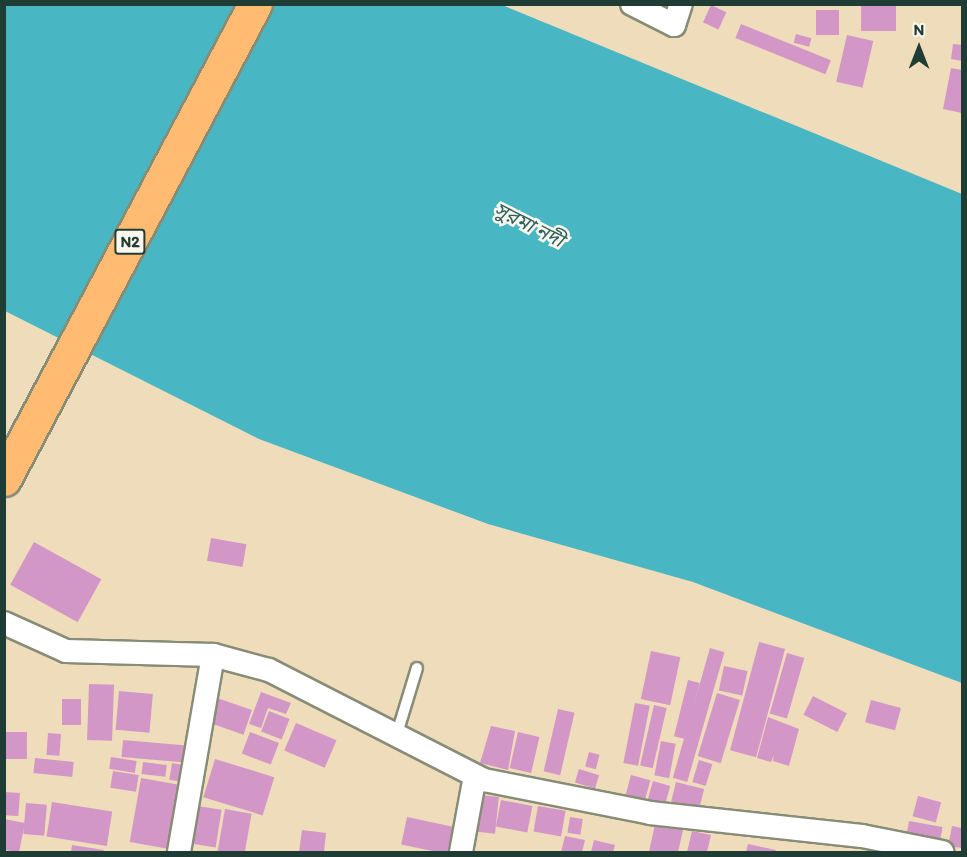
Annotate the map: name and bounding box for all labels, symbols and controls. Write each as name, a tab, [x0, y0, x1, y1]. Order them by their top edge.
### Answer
north arrow	[889, 18, 949, 78]
text: N	[914, 20, 924, 39]
water label: সুরমা নদী	[490, 197, 568, 253]
road number: N2	[114, 229, 146, 255]

